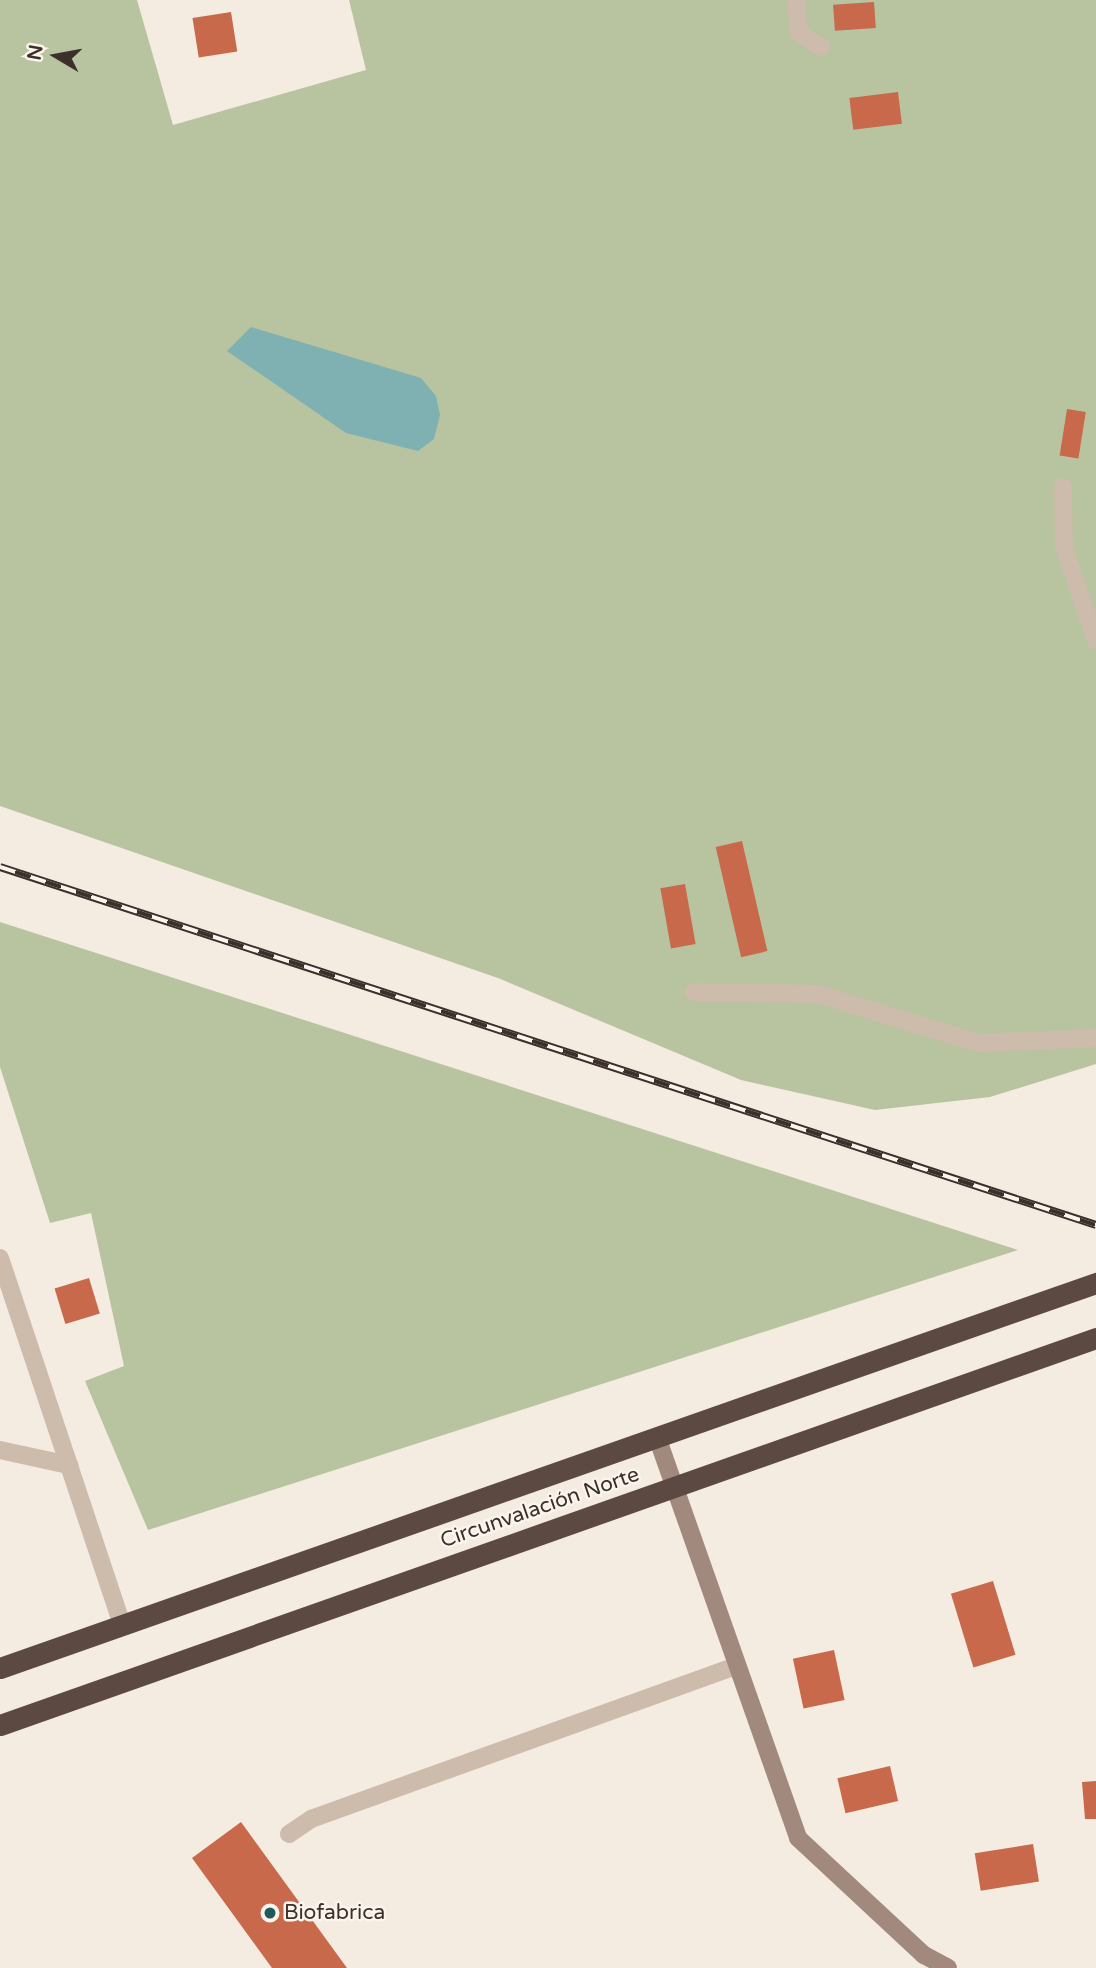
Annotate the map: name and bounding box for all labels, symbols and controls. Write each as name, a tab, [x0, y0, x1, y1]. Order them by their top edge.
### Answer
north arrow	[21, 21, 91, 91]
text: N	[23, 43, 47, 62]
street label: Circunvalación Norte	[437, 1462, 643, 1554]
place label: Biofabrica	[284, 1900, 385, 1926]
marker: Biofabrica	[262, 1905, 278, 1921]

